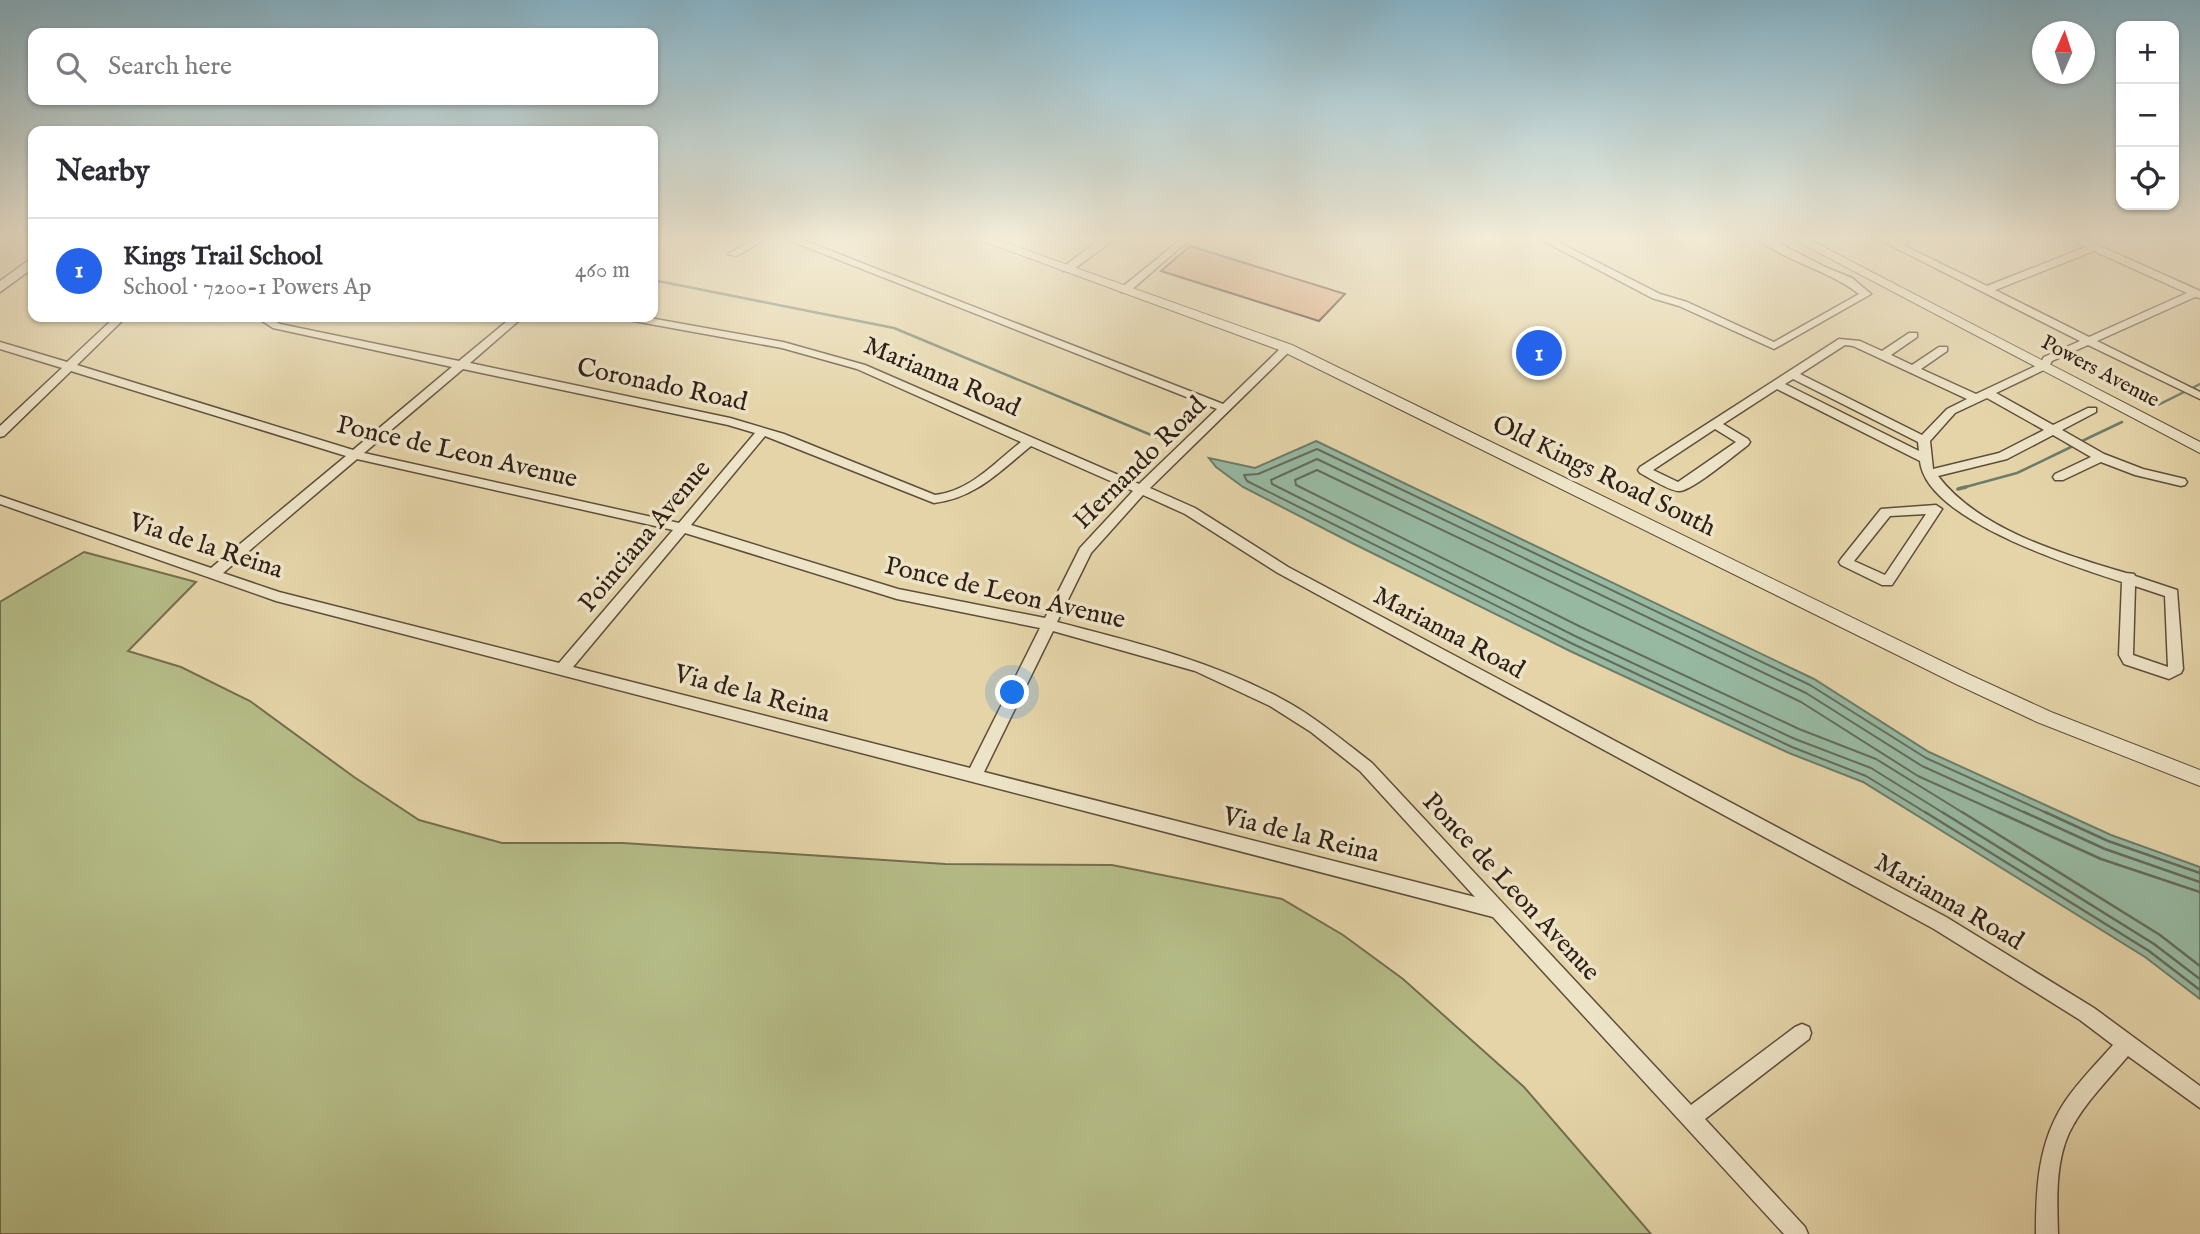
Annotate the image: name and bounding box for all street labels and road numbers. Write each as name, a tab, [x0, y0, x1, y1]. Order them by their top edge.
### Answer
street label: Marianna Road	[859, 329, 1025, 425]
street label: Powers Avenue	[2036, 330, 2164, 415]
street label: Coronado Road	[574, 351, 750, 419]
street label: Hernando Road	[1067, 389, 1214, 536]
street label: Ponce de Leon Avenue	[333, 408, 581, 496]
street label: Old Kings Road South	[1487, 408, 1721, 545]
street label: Poinciana Avenue	[572, 453, 718, 619]
street label: Via de la Reina	[124, 505, 288, 587]
street label: Ponce de Leon Avenue	[881, 549, 1129, 637]
street label: Marianna Road	[1368, 579, 1531, 687]
street label: Via de la Reina	[669, 657, 834, 731]
street label: Ponce de Leon Avenue	[1415, 786, 1607, 988]
street label: Via de la Reina	[1218, 799, 1383, 871]
street label: Marianna Road	[1869, 846, 2030, 958]

